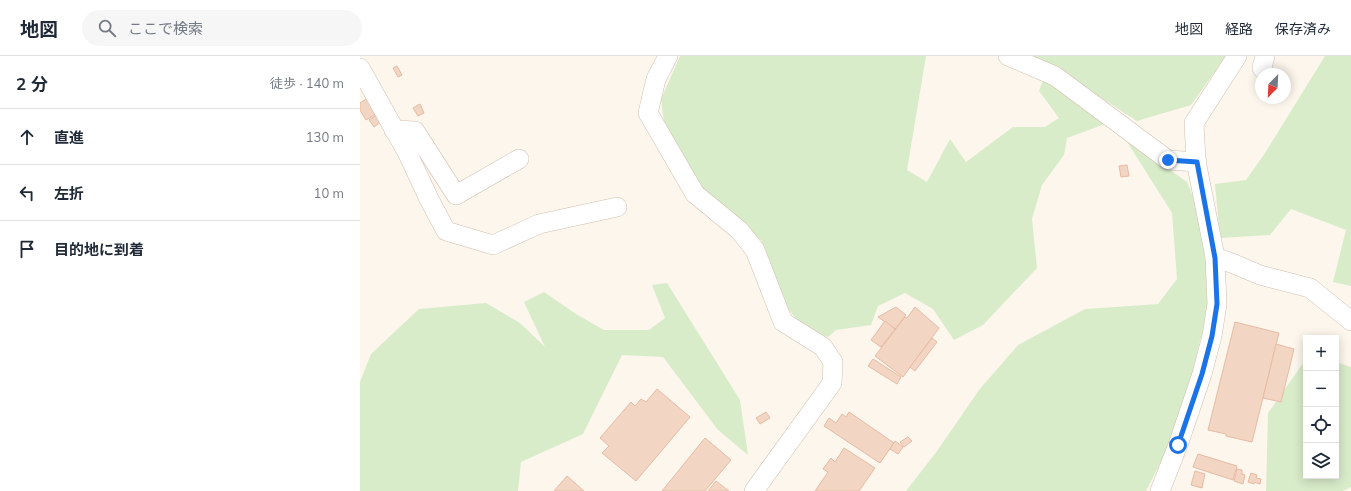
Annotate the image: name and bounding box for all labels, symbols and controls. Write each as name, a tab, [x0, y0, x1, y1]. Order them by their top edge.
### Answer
search box	[82, 10, 362, 46]
text: 地図	[20, 17, 58, 41]
icon: search	[96, 17, 118, 39]
text: ここで検索	[128, 19, 203, 38]
text: 地図	[1175, 20, 1203, 38]
text: 経路	[1225, 20, 1253, 38]
text: 保存済み	[1275, 20, 1331, 38]
north arrow	[1255, 68, 1291, 104]
text: 2 分	[16, 73, 48, 94]
text: 徒歩 · 140 m	[270, 75, 344, 91]
icon: ahead	[16, 126, 38, 148]
text: 直進	[54, 128, 84, 147]
text: 130 m	[306, 129, 344, 145]
route end	[1159, 151, 1177, 169]
icon: left	[16, 182, 38, 204]
text: 左折	[54, 184, 84, 203]
text: 10 m	[314, 185, 344, 201]
icon: arrive	[16, 238, 38, 260]
text: 目的地に到着	[54, 240, 144, 259]
map controls	[1303, 335, 1339, 479]
button: +	[1303, 335, 1339, 371]
button: −	[1303, 371, 1339, 407]
button: locate	[1303, 407, 1339, 443]
route start	[1169, 436, 1187, 454]
button: layers	[1303, 443, 1339, 479]

